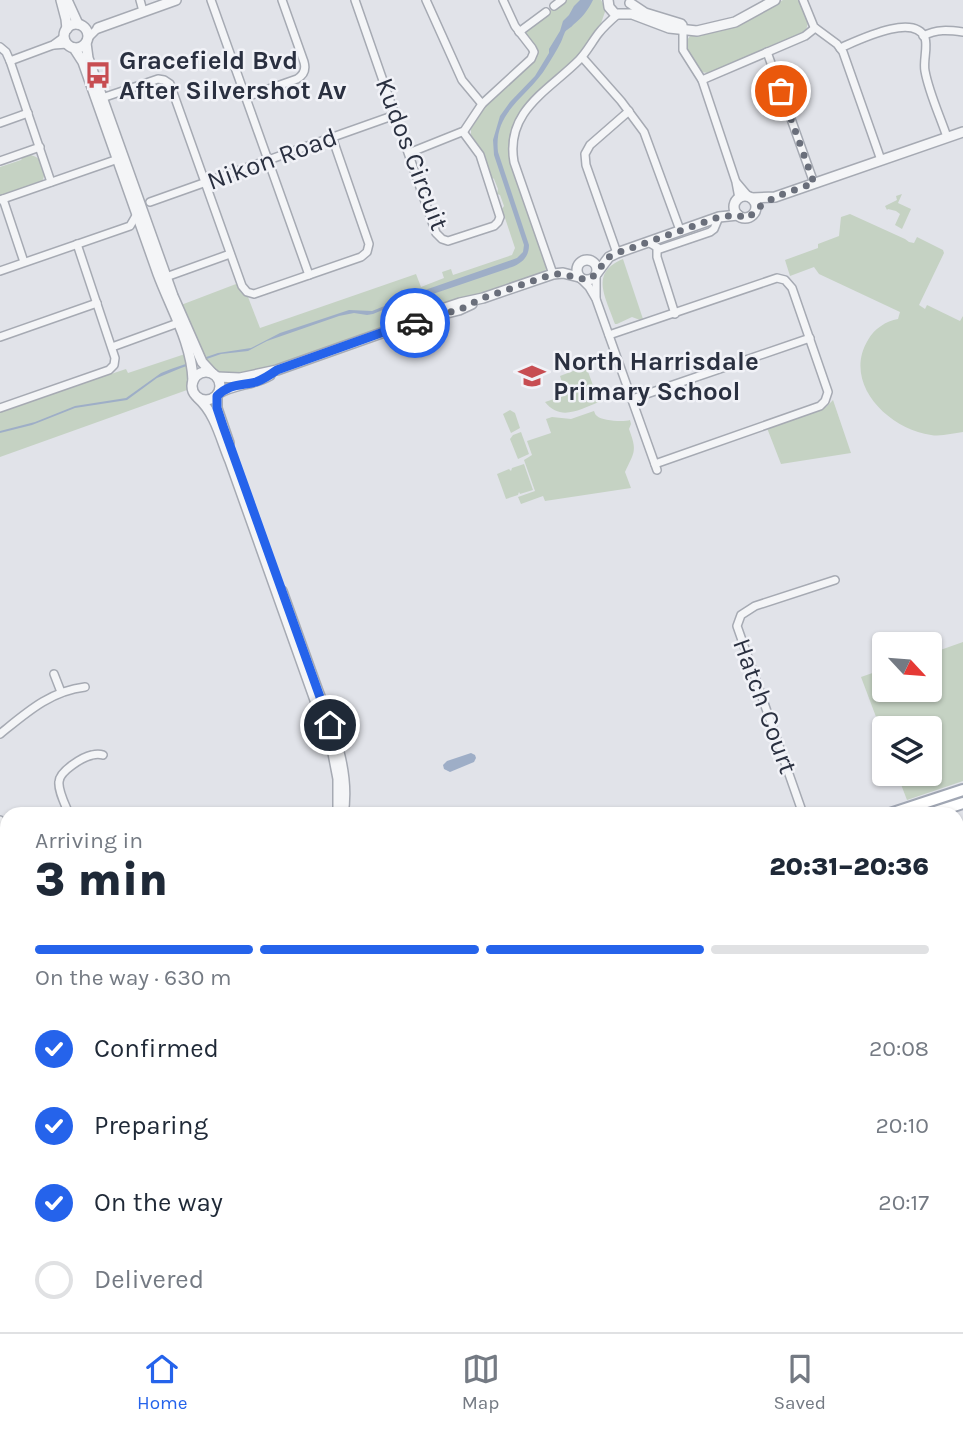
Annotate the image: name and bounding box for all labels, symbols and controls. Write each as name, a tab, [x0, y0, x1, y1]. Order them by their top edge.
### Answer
place label: Gracefield Bvd After Silvershot Av	[119, 45, 347, 106]
bus stop icon: Gracefield Bvd After Silvershot Av	[83, 60, 113, 90]
pin	[751, 61, 811, 121]
icon: bag	[762, 72, 800, 110]
street label: Kudos Circuit	[369, 73, 455, 235]
street label: Nikon Road	[203, 121, 341, 197]
courier	[380, 288, 450, 358]
icon: car	[396, 304, 434, 342]
place label: North Harrisdale Primary School	[553, 346, 759, 407]
school or university icon: North Harrisdale Primary School	[517, 361, 547, 391]
north arrow	[872, 632, 942, 702]
map controls	[872, 632, 942, 786]
street label: Hatch Court	[726, 634, 804, 778]
pin	[300, 695, 360, 755]
icon: home	[311, 706, 349, 744]
button: layers	[872, 716, 942, 786]
text: Arriving in	[35, 827, 143, 854]
text: 20:31–20:36	[769, 851, 929, 882]
text: 3 min	[35, 853, 168, 907]
text: On the way · 630 m	[35, 964, 231, 991]
icon: check	[35, 1030, 73, 1068]
text: Confirmed	[94, 1033, 219, 1064]
text: 20:08	[869, 1035, 929, 1062]
icon: check	[35, 1107, 73, 1145]
text: Preparing	[94, 1110, 208, 1141]
text: 20:10	[875, 1112, 929, 1139]
icon: check	[35, 1184, 73, 1222]
text: On the way	[94, 1187, 223, 1218]
text: 20:17	[878, 1189, 929, 1216]
text: Delivered	[94, 1264, 204, 1295]
tab: Home	[137, 1350, 188, 1414]
tab: Map	[462, 1350, 500, 1414]
tab: Saved	[774, 1350, 826, 1414]

